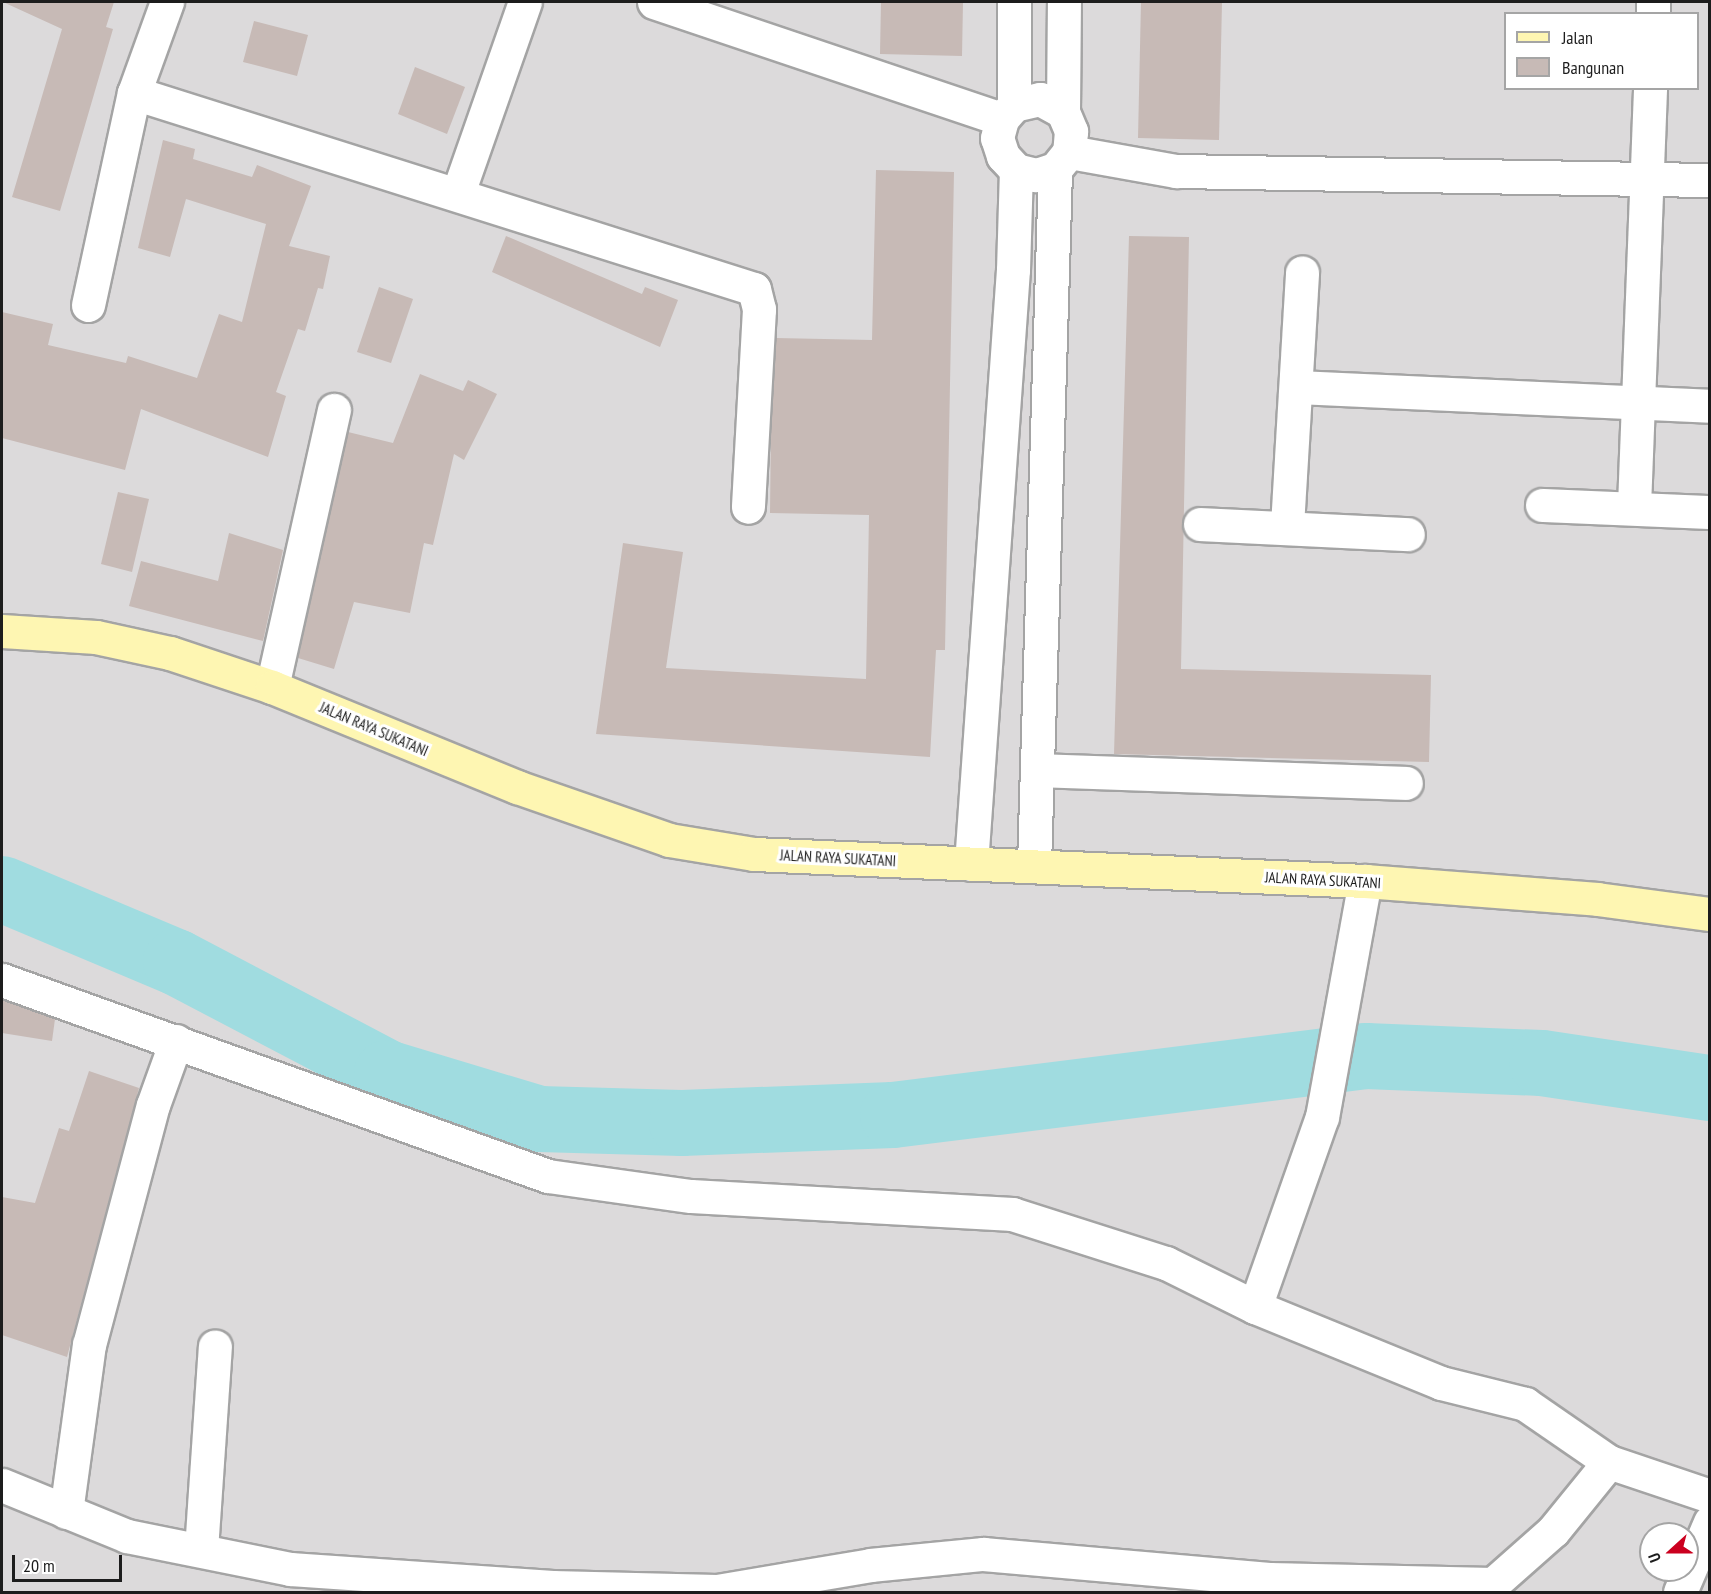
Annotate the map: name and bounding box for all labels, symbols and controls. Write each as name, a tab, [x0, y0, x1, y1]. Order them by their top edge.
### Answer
legend	[1504, 12, 1699, 90]
text: Jalan	[1562, 26, 1593, 49]
text: Bangunan	[1562, 56, 1624, 79]
street label: JALAN RAYA SUKATANI	[317, 698, 431, 760]
street label: JALAN RAYA SUKATANI	[779, 846, 897, 870]
street label: JALAN RAYA SUKATANI	[1264, 868, 1382, 892]
north arrow	[1639, 1522, 1699, 1582]
scale bar	[15, 1543, 124, 1581]
text: U	[1643, 1550, 1665, 1565]
text: 20 m	[23, 1554, 55, 1577]

